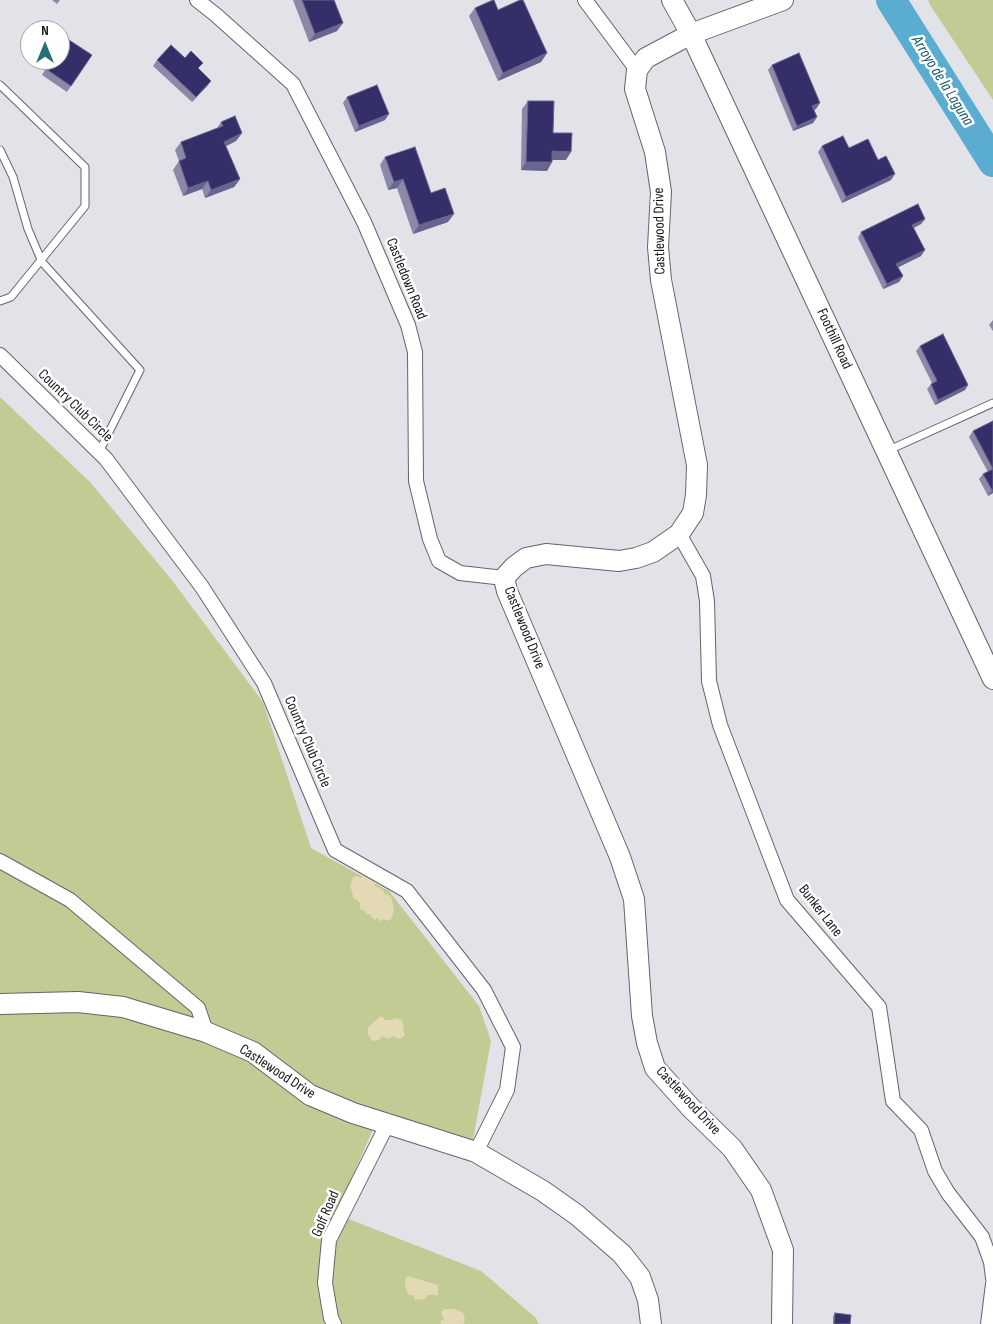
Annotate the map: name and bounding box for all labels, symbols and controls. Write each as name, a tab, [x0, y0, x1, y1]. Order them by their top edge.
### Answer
north arrow	[20, 20, 70, 70]
text: N	[41, 22, 49, 39]
water label: Arroyo de la Laguna	[907, 32, 977, 130]
street label: Castlewood Drive	[650, 187, 670, 275]
street label: Castledown Road	[382, 236, 430, 322]
street label: Foothill Road	[812, 306, 856, 372]
street label: Country Club Circle	[34, 366, 116, 446]
street label: Castlewood Drive	[499, 584, 549, 672]
street label: Country Club Circle	[280, 694, 334, 790]
street label: Bunker Lane	[794, 881, 846, 941]
street label: Castlewood Drive	[236, 1041, 318, 1103]
street label: Castlewood Drive	[652, 1063, 724, 1139]
street label: Golf Road	[308, 1188, 344, 1240]

